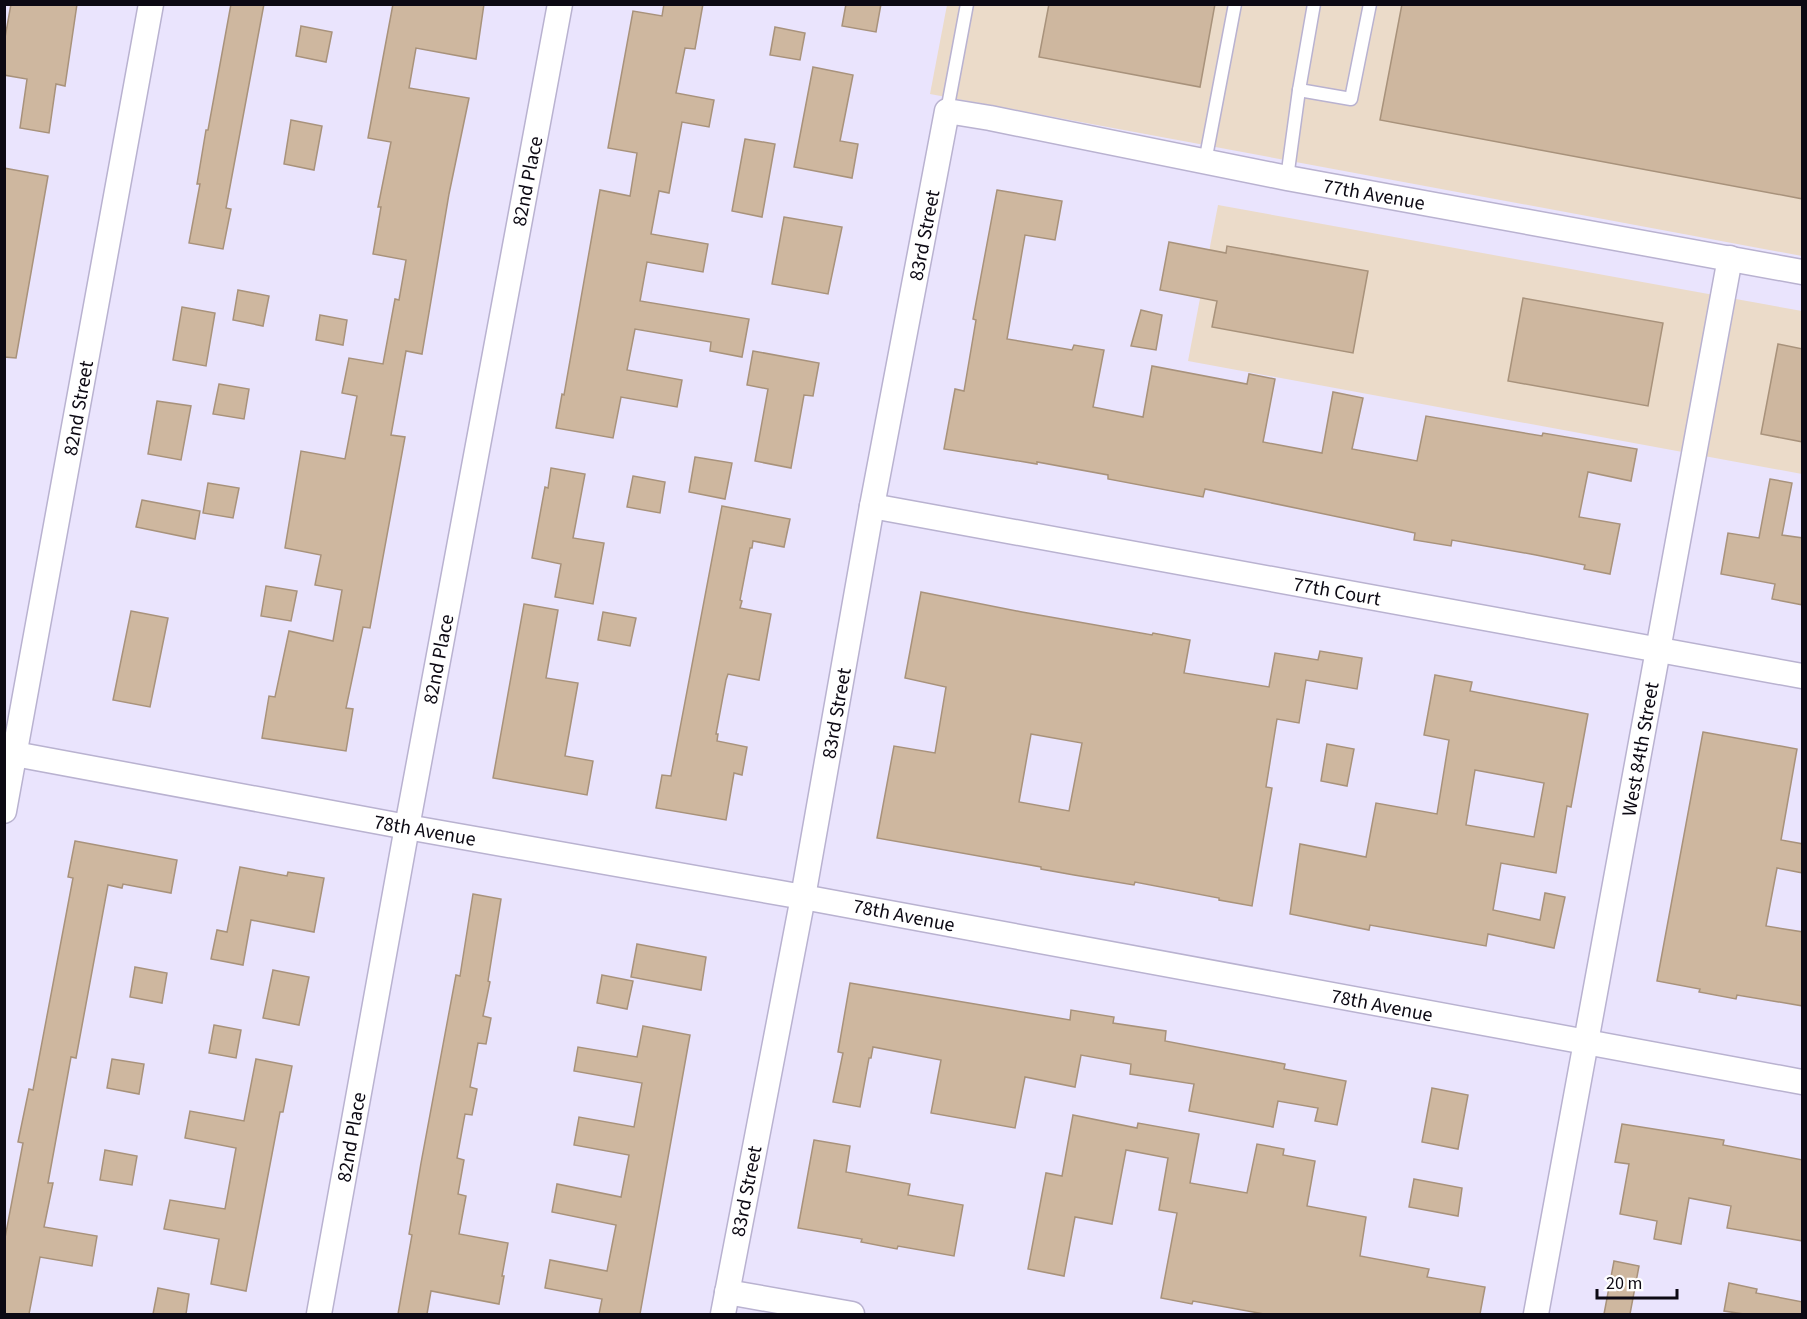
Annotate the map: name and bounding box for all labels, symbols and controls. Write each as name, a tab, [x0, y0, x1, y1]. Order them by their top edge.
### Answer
street label: 82nd Place	[506, 134, 550, 229]
street label: 77th Avenue	[1321, 172, 1427, 218]
street label: 83rd Street	[902, 187, 948, 283]
street label: 82nd Street	[57, 358, 101, 458]
street label: 77th Court	[1291, 571, 1383, 613]
street label: 82nd Place	[417, 612, 461, 707]
street label: 83rd Street	[815, 665, 859, 761]
street label: West 84th Street	[1615, 680, 1667, 819]
street label: 78th Avenue	[372, 808, 478, 854]
street label: 78th Avenue	[850, 892, 957, 940]
street label: 78th Avenue	[1328, 982, 1435, 1030]
street label: 82nd Place	[330, 1090, 374, 1184]
street label: 83rd Street	[724, 1143, 770, 1239]
scale bar	[1597, 1262, 1676, 1300]
text: 20 m	[1606, 1271, 1642, 1296]

